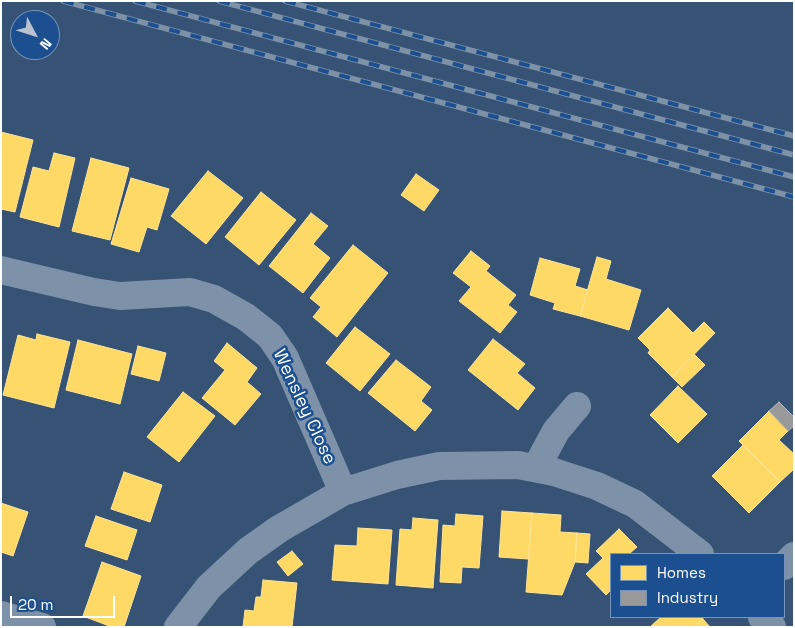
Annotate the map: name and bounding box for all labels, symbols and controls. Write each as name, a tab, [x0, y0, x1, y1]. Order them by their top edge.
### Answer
north arrow	[10, 10, 60, 60]
text: N	[36, 35, 56, 53]
street label: Wensley Close	[268, 346, 340, 468]
legend	[610, 553, 785, 618]
text: Homes	[657, 563, 706, 582]
scale bar	[12, 586, 118, 618]
text: Industry	[657, 588, 718, 607]
text: 20 m	[18, 595, 53, 614]

